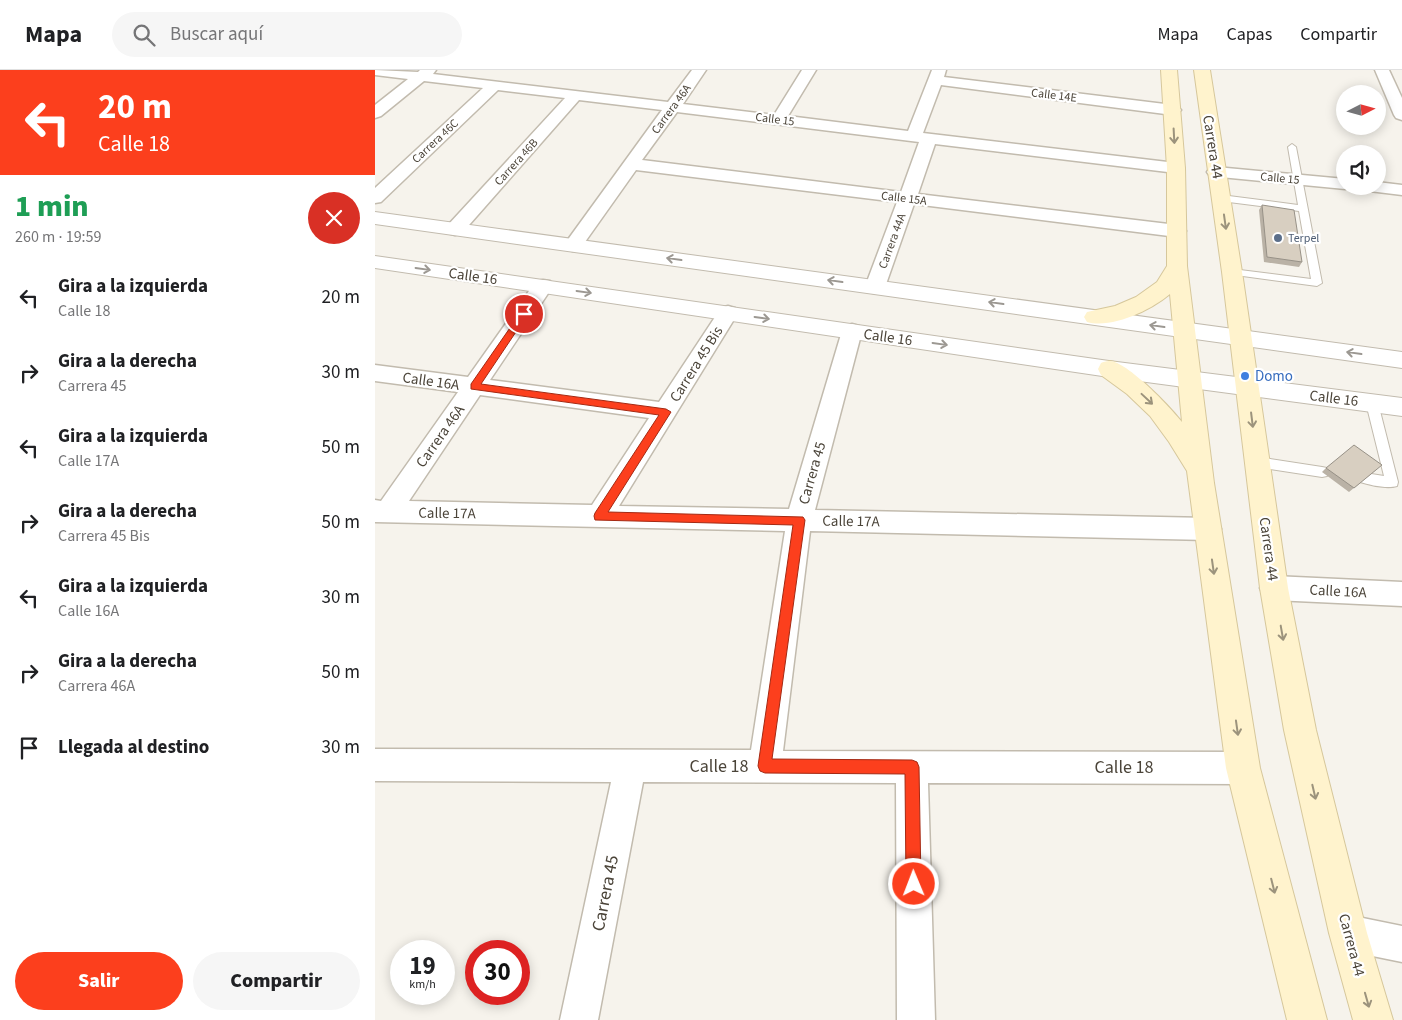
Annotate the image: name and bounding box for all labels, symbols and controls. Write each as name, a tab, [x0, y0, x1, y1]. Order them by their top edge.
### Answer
search box	[112, 12, 462, 57]
text: Mapa	[25, 17, 82, 52]
icon: search	[130, 21, 158, 49]
text: Buscar aquí	[170, 21, 263, 48]
text: Mapa	[1158, 22, 1199, 47]
text: Capas	[1227, 22, 1272, 47]
text: Compartir	[1300, 22, 1377, 47]
street label: Carrera 46A	[648, 81, 696, 138]
text: 20 m	[98, 82, 172, 132]
street label: Calle 14E	[1030, 84, 1078, 107]
north arrow	[1336, 85, 1386, 135]
map controls	[1336, 85, 1386, 195]
icon: left	[15, 90, 80, 155]
street label: Calle 15	[754, 109, 796, 130]
street label: Carrera 44	[1197, 114, 1228, 181]
street label: Carrera 46C	[408, 115, 463, 167]
text: Calle 18	[98, 128, 170, 160]
one-way arrow	[1170, 128, 1179, 144]
street label: Carrera 46B	[491, 135, 542, 190]
button: sound	[1336, 145, 1386, 195]
street label: Calle 15	[1260, 168, 1300, 189]
text: 1 min	[15, 185, 89, 228]
street label: Calle 15A	[880, 187, 928, 210]
button: close	[308, 192, 360, 244]
street label: Carrera 44A	[875, 211, 911, 271]
one-way arrow	[1220, 214, 1230, 230]
text: 260 m · 19:59	[15, 226, 102, 248]
place label: Terpel	[1288, 230, 1319, 247]
marker: Terpel	[1272, 232, 1284, 244]
one-way arrow	[667, 254, 683, 264]
street label: Calle 16	[447, 263, 499, 290]
one-way arrow	[415, 264, 431, 274]
text: Gira a la izquierda	[58, 273, 208, 300]
one-way arrow	[828, 276, 844, 286]
icon: left	[15, 284, 43, 312]
text: 20 m	[322, 284, 360, 311]
one-way arrow	[576, 288, 592, 298]
pin	[503, 293, 545, 335]
one-way arrow	[989, 298, 1005, 308]
text: Calle 18	[58, 300, 110, 322]
icon: arrive	[510, 300, 538, 328]
one-way arrow	[754, 314, 770, 324]
one-way arrow	[1150, 321, 1166, 331]
street label: Carrera 45 Bis	[665, 322, 728, 406]
street label: Calle 16	[862, 324, 914, 351]
one-way arrow	[932, 339, 948, 349]
text: Gira a la derecha	[58, 348, 197, 375]
one-way arrow	[1346, 348, 1362, 358]
icon: right	[15, 359, 43, 387]
text: 30 m	[322, 359, 360, 386]
place label: Domo	[1255, 366, 1293, 387]
street label: Calle 16A	[401, 367, 462, 396]
marker: Domo	[1239, 370, 1251, 382]
text: Carrera 45	[58, 375, 126, 397]
street label: Calle 16	[1308, 385, 1360, 412]
one-way arrow	[1141, 393, 1154, 405]
street label: Carrera 46A	[411, 400, 470, 472]
one-way arrow	[1247, 412, 1257, 428]
text: Gira a la izquierda	[58, 423, 208, 450]
icon: left	[15, 434, 43, 462]
text: 50 m	[322, 434, 360, 461]
street label: Carrera 45	[794, 439, 831, 507]
text: Calle 17A	[58, 450, 119, 472]
text: Gira a la derecha	[58, 498, 197, 525]
street label: Calle 17A	[418, 503, 477, 525]
icon: right	[15, 509, 43, 537]
text: 50 m	[322, 509, 360, 536]
street label: Calle 17A	[822, 511, 881, 533]
street label: Carrera 44	[1254, 516, 1283, 583]
text: Carrera 45 Bis	[58, 525, 150, 547]
one-way arrow	[1209, 558, 1219, 574]
text: Gira a la izquierda	[58, 573, 208, 600]
street label: Calle 16A	[1309, 580, 1368, 604]
icon: left	[15, 584, 43, 612]
text: 30 m	[322, 584, 360, 611]
text: Calle 16A	[58, 600, 119, 622]
one-way arrow	[1278, 624, 1288, 640]
text: Gira a la derecha	[58, 648, 197, 675]
icon: right	[15, 659, 43, 687]
text: 50 m	[322, 659, 360, 686]
text: Carrera 46A	[58, 675, 135, 697]
one-way arrow	[1232, 719, 1242, 735]
icon: arrive	[15, 734, 43, 762]
text: Llegada al destino	[58, 734, 209, 761]
text: 30 m	[322, 734, 360, 761]
street label: Calle 18	[690, 754, 749, 779]
street label: Calle 18	[1095, 755, 1154, 780]
one-way arrow	[1310, 784, 1319, 800]
street label: Carrera 45	[586, 853, 625, 933]
position arrow	[887, 857, 939, 909]
one-way arrow	[1269, 877, 1278, 893]
street label: Carrera 44	[1333, 911, 1370, 979]
speed limit sign: 30	[465, 940, 530, 1005]
text: 19	[409, 948, 436, 984]
button: Salir	[15, 952, 183, 1010]
button: Compartir	[193, 952, 360, 1010]
text: km/h	[409, 976, 436, 993]
one-way arrow	[1363, 992, 1372, 1008]

